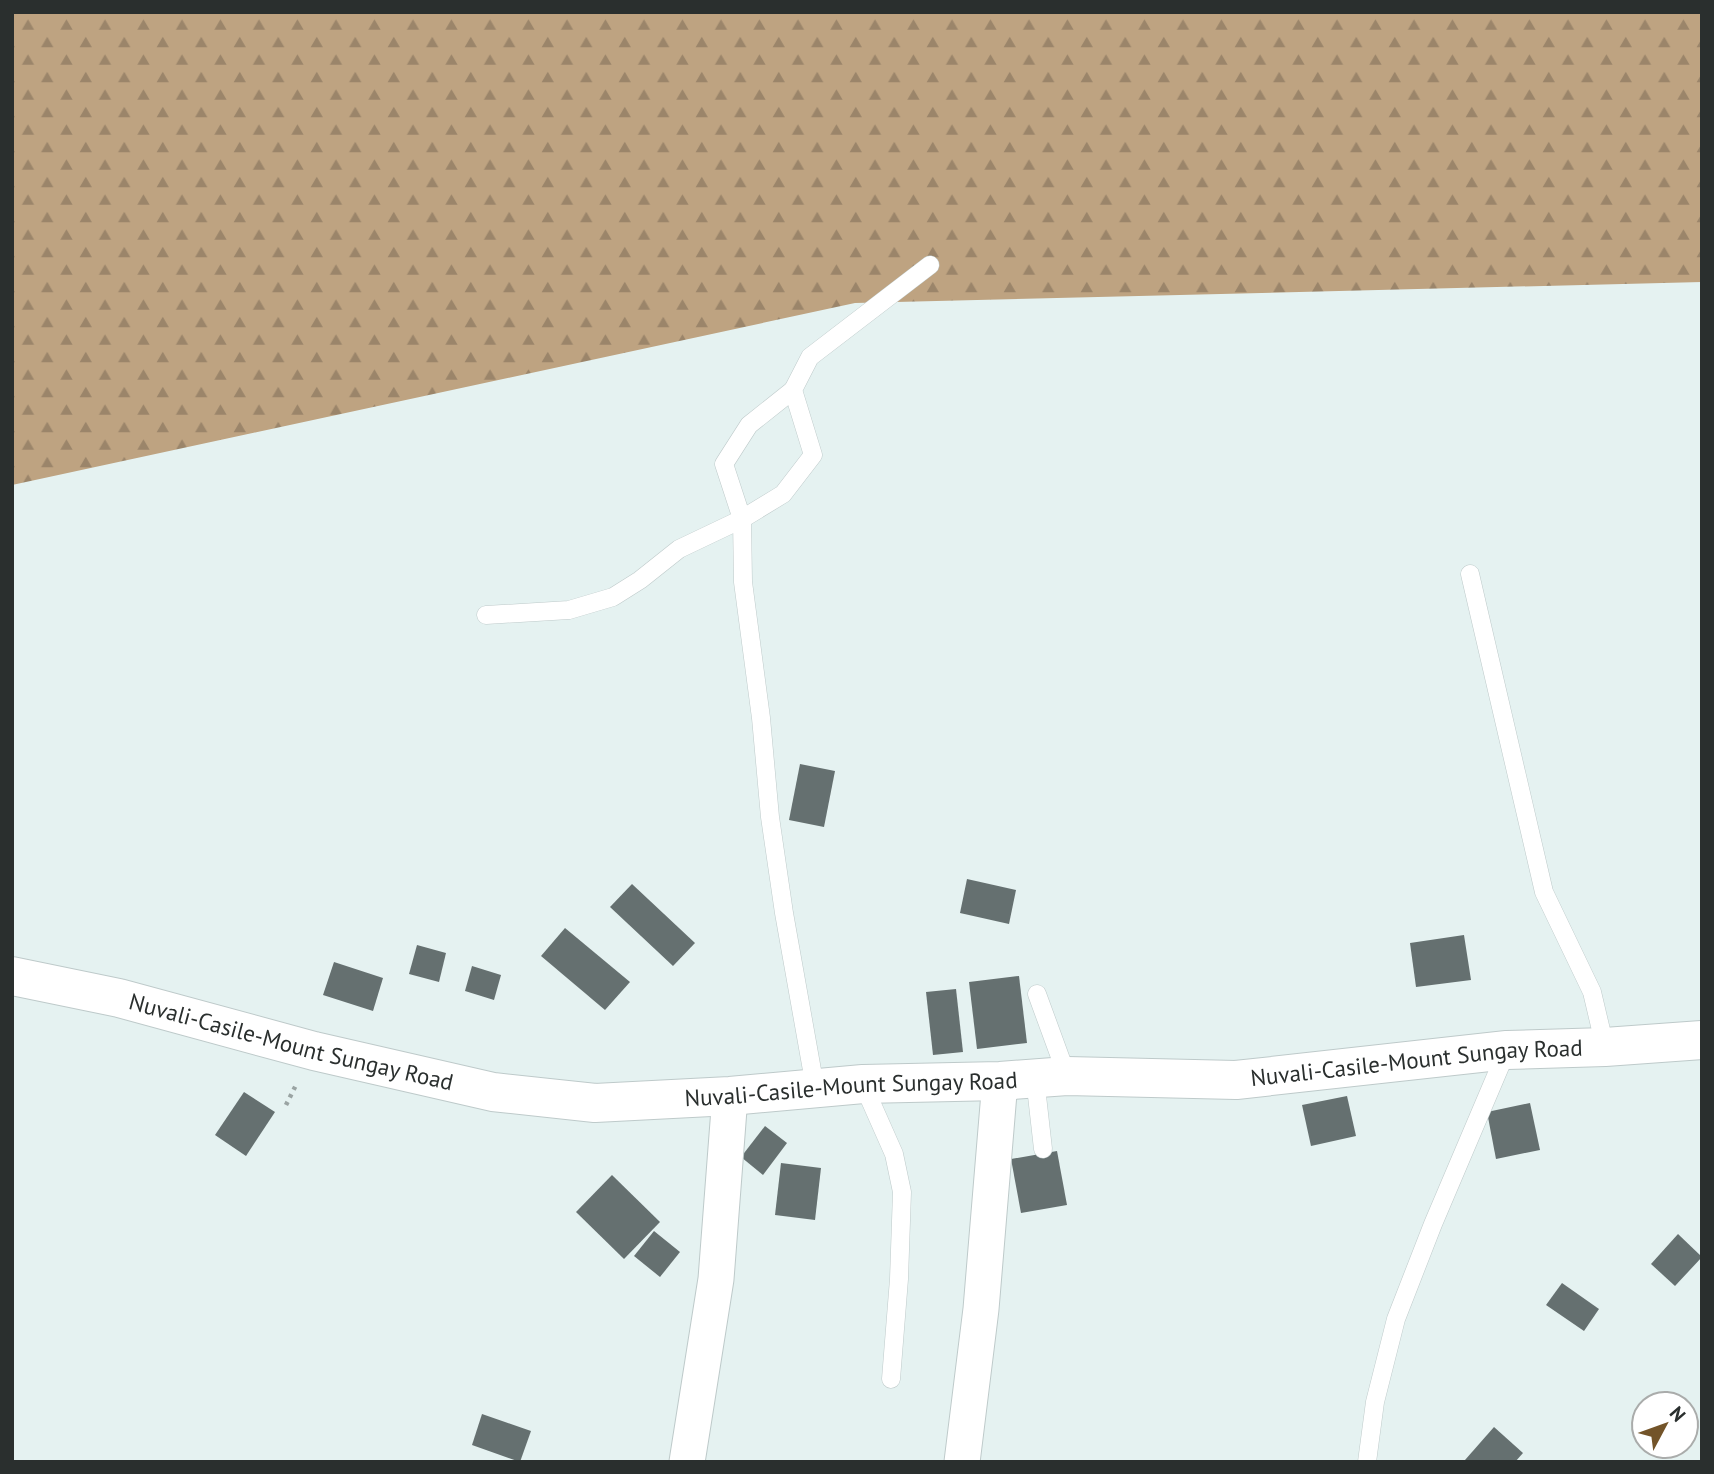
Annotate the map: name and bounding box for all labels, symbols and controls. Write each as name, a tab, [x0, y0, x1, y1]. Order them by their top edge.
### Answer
street label: Nuvali-Casile-Mount Sungay Road	[126, 986, 456, 1096]
street label: Nuvali-Casile-Mount Sungay Road	[1249, 1033, 1583, 1092]
street label: Nuvali-Casile-Mount Sungay Road	[684, 1065, 1018, 1112]
north arrow	[1630, 1390, 1700, 1460]
text: N	[1665, 1401, 1691, 1426]

